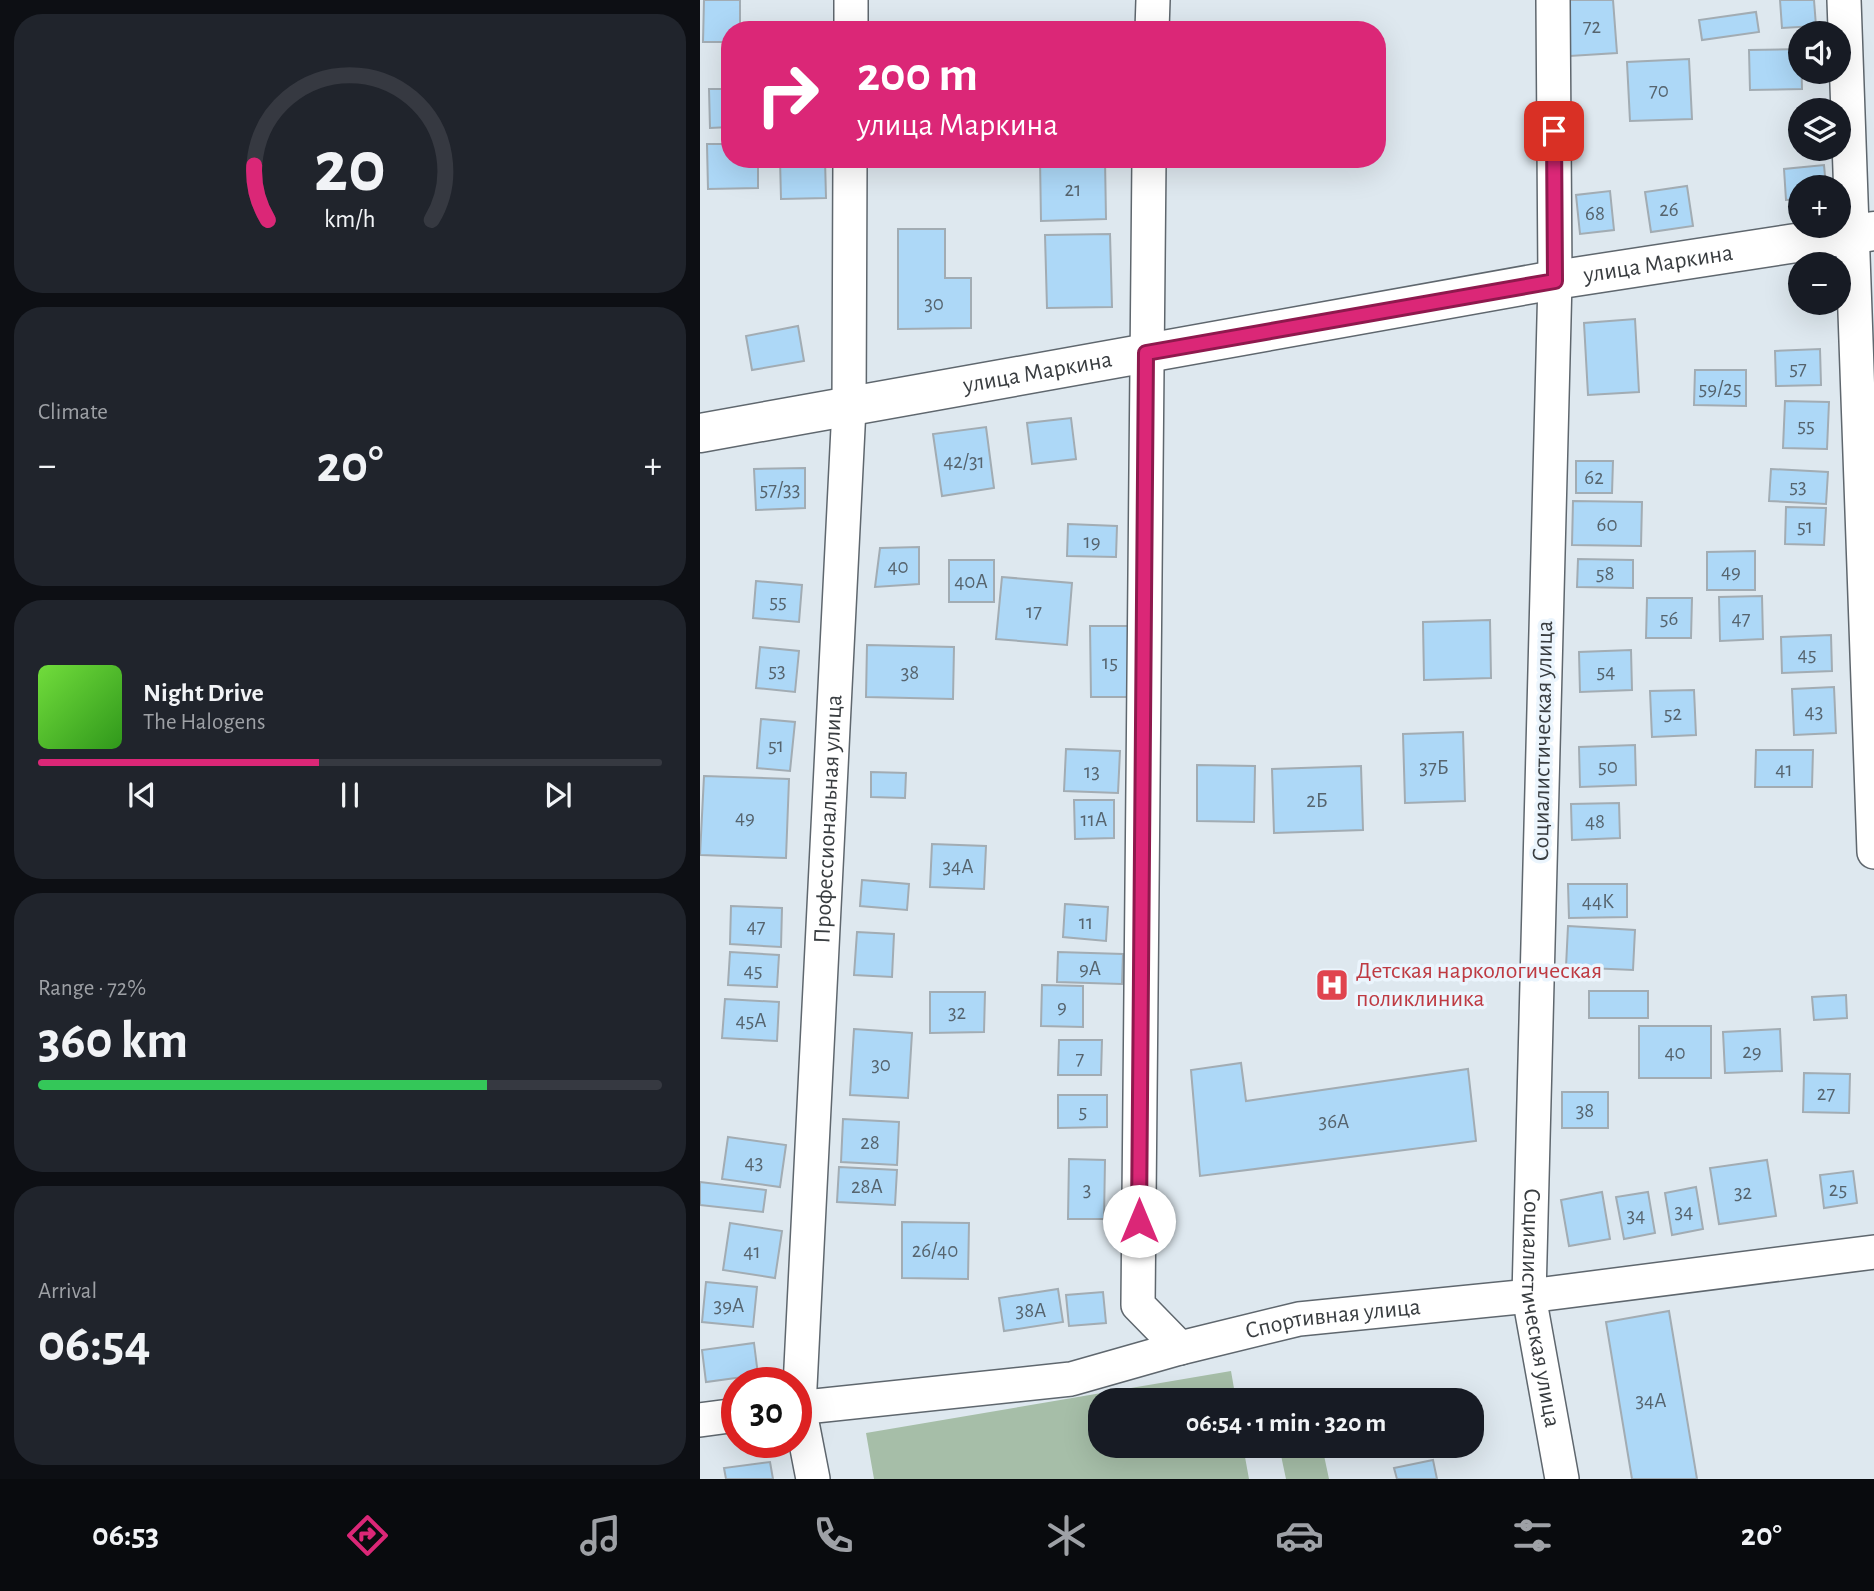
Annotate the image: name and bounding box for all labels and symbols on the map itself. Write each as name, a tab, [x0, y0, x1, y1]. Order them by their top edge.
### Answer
house number: 72	[1583, 16, 1601, 37]
house number: 70	[1649, 80, 1669, 101]
pin	[1524, 101, 1584, 161]
house number: 21	[1065, 179, 1081, 200]
house number: 26	[1659, 199, 1679, 220]
house number: 68	[1585, 203, 1605, 224]
street label: улица Маркина	[1581, 241, 1735, 288]
house number: 30	[924, 293, 944, 314]
street label: улица Маркина	[960, 347, 1114, 398]
house number: 57	[1789, 358, 1807, 379]
house number: 59/25	[1698, 378, 1742, 399]
house number: 55	[1797, 415, 1815, 436]
house number: 42/31	[943, 451, 985, 472]
house number: 62	[1584, 467, 1604, 488]
house number: 53	[1789, 476, 1807, 497]
house number: 57/33	[760, 479, 800, 500]
house number: 60	[1597, 514, 1617, 535]
house number: 51	[1797, 516, 1813, 537]
house number: 19	[1083, 531, 1101, 552]
house number: 40	[887, 556, 909, 577]
house number: 49	[1721, 561, 1741, 582]
house number: 58	[1596, 563, 1614, 584]
house number: 40А	[954, 571, 988, 592]
house number: 55	[769, 591, 787, 612]
house number: 17	[1026, 601, 1042, 622]
house number: 56	[1660, 608, 1678, 629]
house number: 47	[1732, 608, 1751, 629]
street label: Социалистическая улица	[1529, 620, 1557, 862]
house number: 45	[1798, 644, 1816, 665]
house number: 15	[1102, 652, 1118, 673]
house number: 53	[768, 660, 786, 681]
house number: 54	[1597, 661, 1615, 682]
house number: 38	[901, 662, 919, 683]
street label: Профессиональная улица	[810, 694, 847, 944]
house number: 43	[1805, 701, 1823, 722]
house number: 52	[1664, 703, 1682, 724]
house number: 51	[768, 735, 784, 756]
house number: 50	[1598, 756, 1618, 777]
house number: 37Б	[1419, 757, 1449, 778]
house number: 41	[1775, 759, 1793, 780]
house number: 13	[1084, 761, 1100, 782]
house number: 2Б	[1306, 790, 1328, 811]
house number: 49	[735, 807, 755, 828]
house number: 11А	[1081, 809, 1107, 830]
house number: 48	[1585, 811, 1605, 832]
house number: 34А	[942, 856, 974, 877]
house number: 44К	[1582, 891, 1614, 912]
house number: 11	[1079, 912, 1093, 933]
house number: 47	[747, 916, 766, 937]
house number: 9А	[1079, 958, 1101, 979]
place label: Детская наркологическая поликлиника	[1356, 959, 1602, 1011]
house number: 45	[744, 960, 762, 981]
hospital icon: Детская наркологическая поликлиника	[1313, 966, 1351, 1004]
house number: 9	[1057, 996, 1067, 1017]
house number: 32	[948, 1002, 966, 1023]
house number: 45А	[735, 1010, 767, 1031]
house number: 29	[1742, 1041, 1762, 1062]
house number: 40	[1664, 1042, 1686, 1063]
house number: 7	[1076, 1048, 1085, 1069]
house number: 30	[871, 1054, 891, 1075]
house number: 27	[1817, 1083, 1835, 1104]
house number: 38	[1576, 1100, 1594, 1121]
house number: 5	[1079, 1101, 1087, 1122]
house number: 36А	[1319, 1111, 1349, 1132]
house number: 28	[860, 1132, 880, 1153]
house number: 43	[745, 1152, 763, 1173]
house number: 28А	[851, 1176, 883, 1197]
house number: 3	[1083, 1179, 1091, 1200]
house number: 25	[1829, 1179, 1847, 1200]
house number: 32	[1734, 1182, 1752, 1203]
position arrow	[1102, 1184, 1176, 1258]
street label: Социалистическая улица	[1516, 1188, 1564, 1429]
house number: 34	[1675, 1201, 1693, 1222]
house number: 34	[1627, 1205, 1645, 1226]
house number: 26/40	[912, 1240, 958, 1261]
house number: 41	[743, 1241, 761, 1262]
house number: 39А	[714, 1295, 744, 1316]
street label: Спортивная улица	[1243, 1295, 1422, 1344]
house number: 38А	[1016, 1300, 1046, 1321]
speed limit sign: 30	[721, 1367, 812, 1458]
house number: 34А	[1635, 1390, 1667, 1411]

